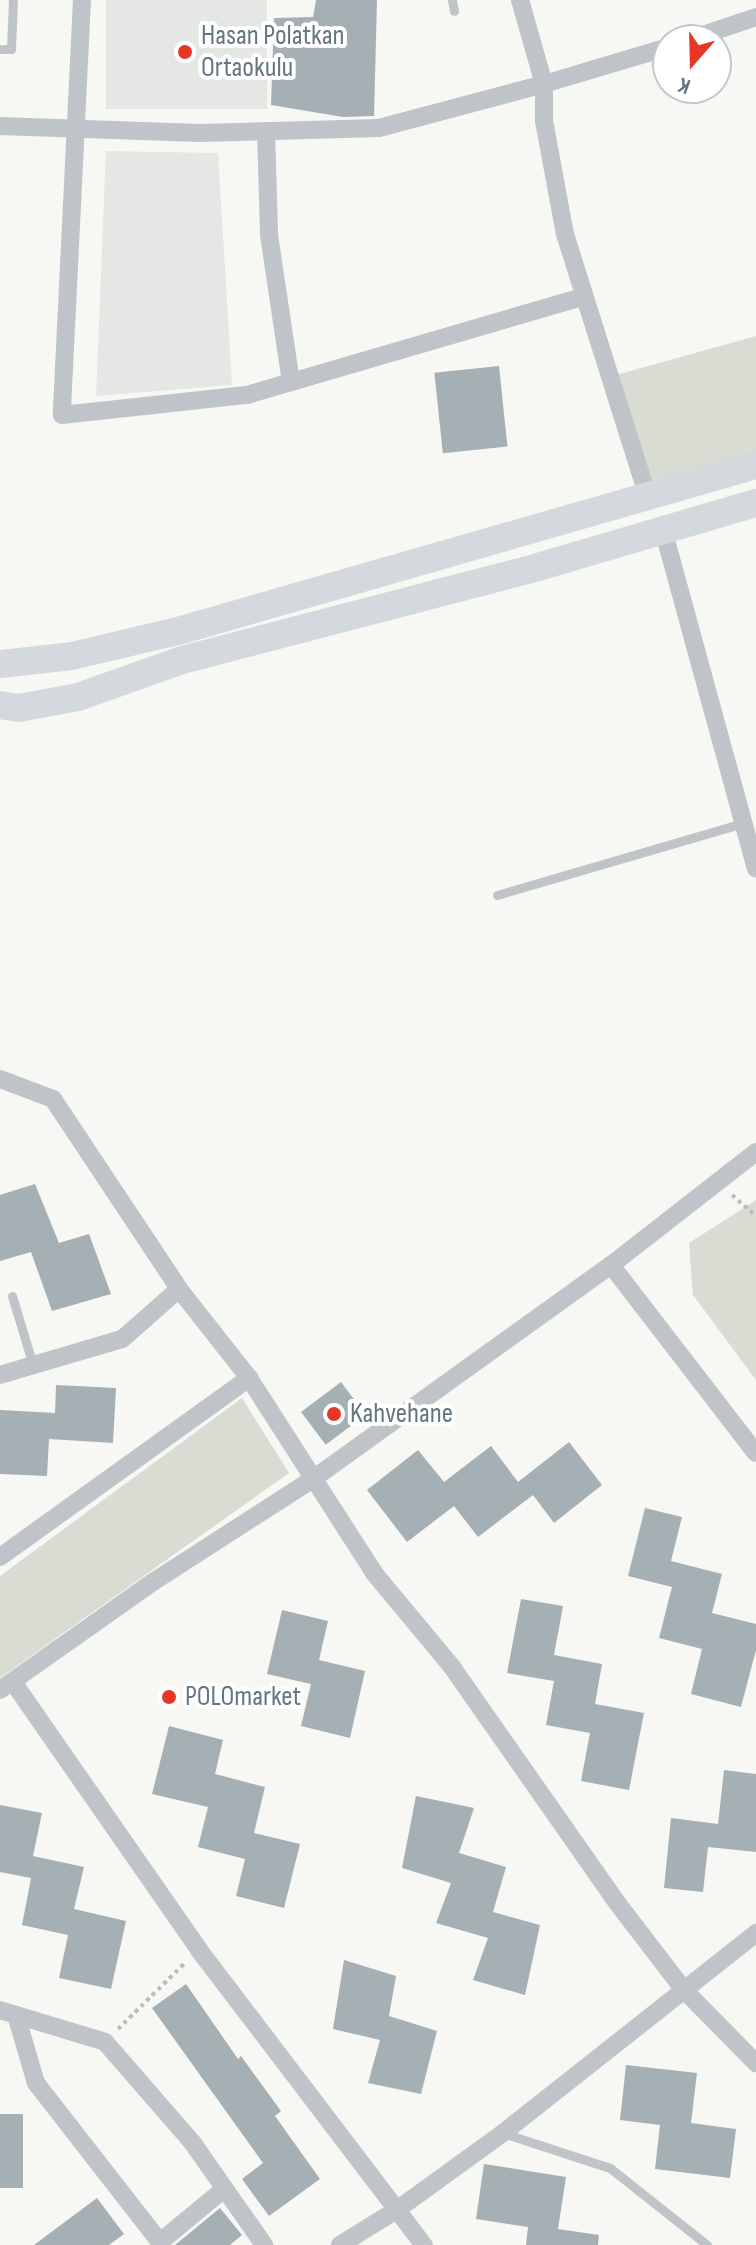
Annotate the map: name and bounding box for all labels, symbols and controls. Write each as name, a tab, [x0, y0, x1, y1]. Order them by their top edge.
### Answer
place label: Hasan Polatkan Ortaokulu	[201, 19, 345, 85]
north arrow	[652, 24, 732, 104]
marker: Hasan Polatkan Ortaokulu	[176, 43, 194, 61]
text: K	[675, 71, 694, 100]
place label: Kahvehane	[350, 1397, 453, 1431]
marker: Kahvehane	[325, 1405, 343, 1423]
place label: POLOmarket	[185, 1680, 301, 1714]
marker: POLOmarket	[160, 1688, 178, 1706]

